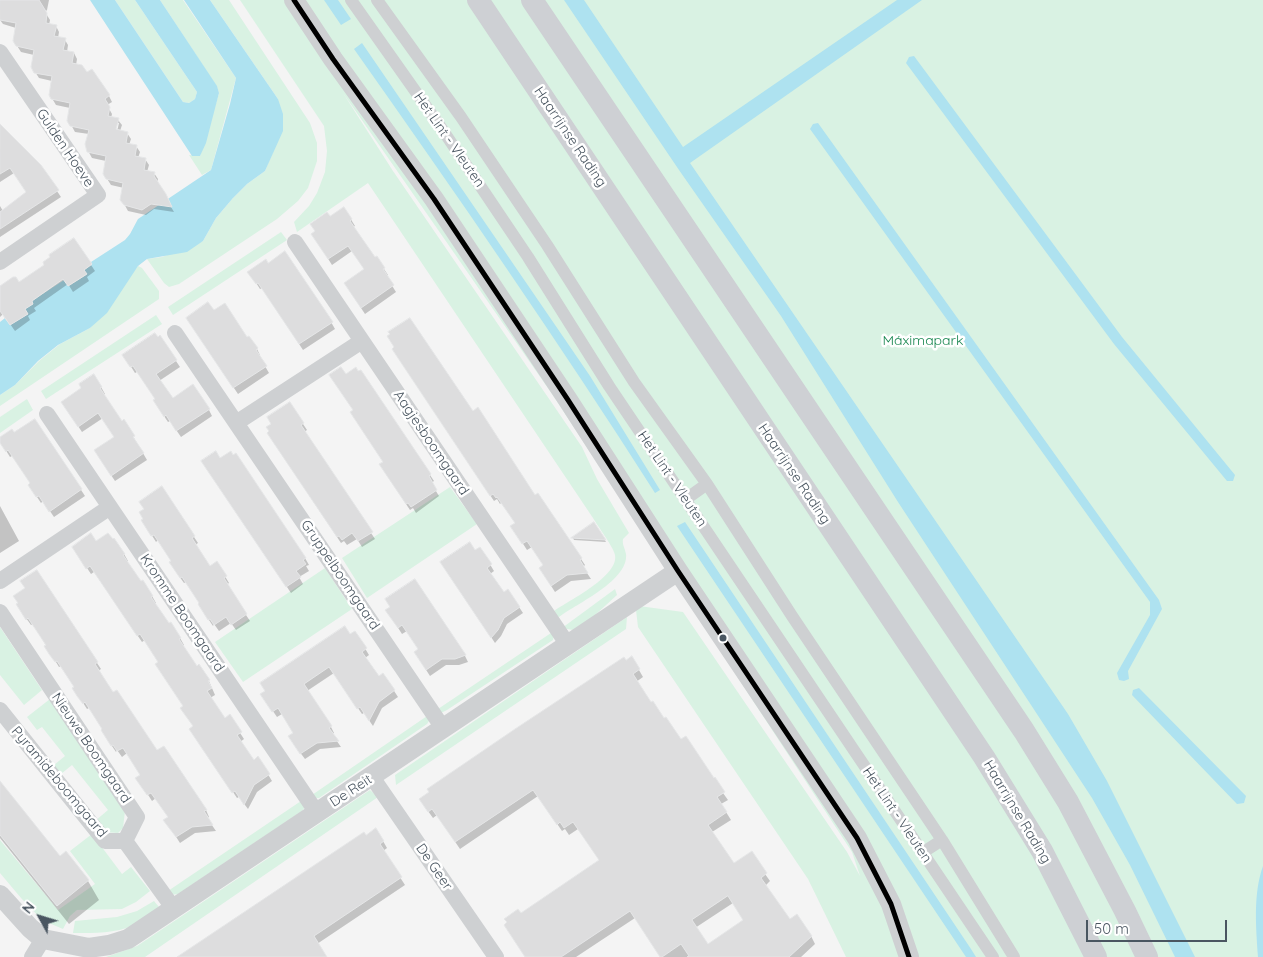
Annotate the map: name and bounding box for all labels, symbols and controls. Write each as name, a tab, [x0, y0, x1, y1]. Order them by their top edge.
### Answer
street label: Haarrijnse Rading	[530, 84, 610, 190]
street label: Het Lint - Vleuten	[410, 89, 488, 191]
street label: Gulden Hoeve	[33, 106, 97, 190]
park label: Máximapark	[883, 333, 963, 349]
street label: Aagjesboomgaard	[390, 388, 472, 498]
street label: Haarrijnse Rading	[754, 421, 834, 527]
street label: Het Lint - Vleuten	[634, 428, 710, 530]
street label: Gruppelboomgaard	[297, 517, 383, 633]
street label: Kromme Boomgaard	[136, 551, 228, 675]
unlabelled marker	[718, 633, 728, 643]
street label: Nieuwe Boomgaard	[48, 690, 134, 806]
street label: Pyramideboomgaard	[8, 723, 110, 841]
street label: Haarrijnse Rading	[980, 757, 1054, 867]
street label: Het Lint - Vleuten	[859, 764, 935, 866]
street label: De Reit	[327, 771, 375, 811]
street label: De Geer	[412, 841, 456, 893]
north arrow	[15, 892, 65, 942]
text: N	[18, 898, 39, 917]
scale bar	[1088, 910, 1229, 942]
text: 50 m	[1094, 919, 1129, 938]

